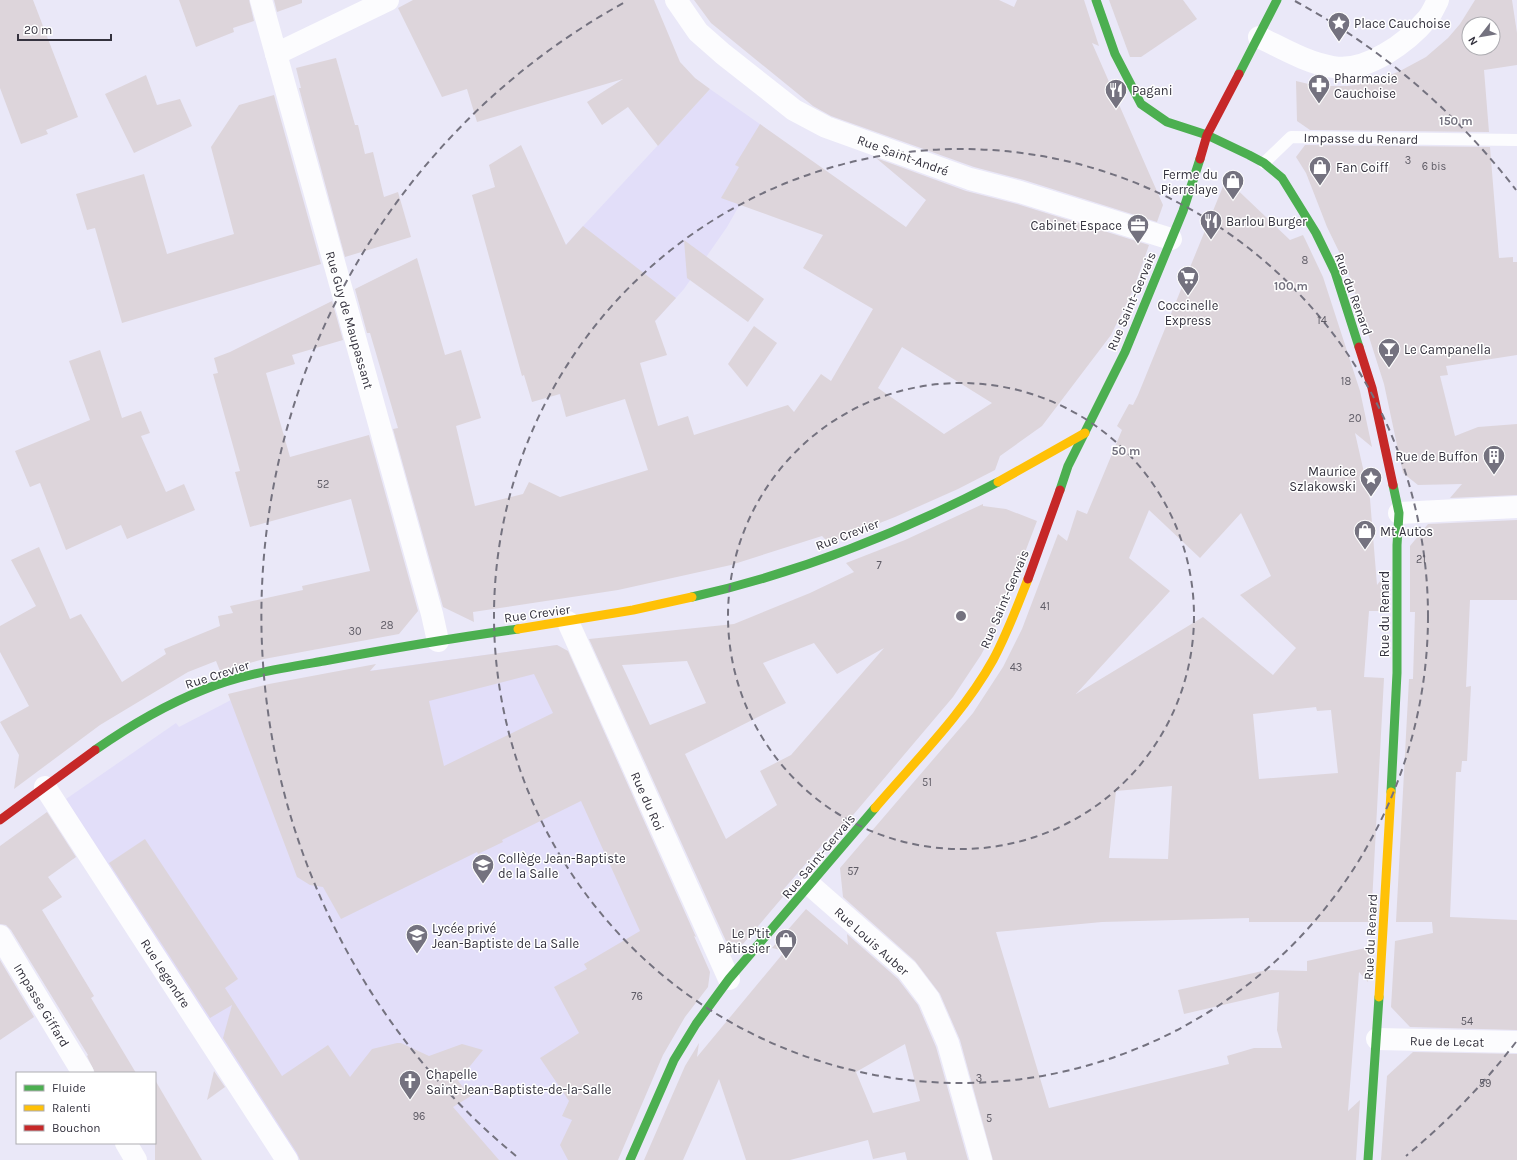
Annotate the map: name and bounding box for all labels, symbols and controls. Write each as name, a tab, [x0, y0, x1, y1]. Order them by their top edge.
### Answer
place icon: Place Cauchoise	[1326, 10, 1352, 43]
scale bar	[18, 16, 111, 42]
place label: Place Cauchoise	[1354, 16, 1451, 31]
north arrow	[1461, 16, 1501, 56]
text: 20 m	[24, 23, 52, 37]
text: N	[1465, 34, 1480, 48]
place label: Pharmacie Cauchoise	[1334, 71, 1398, 101]
pharmacy icon: Pharmacie Cauchoise	[1306, 72, 1332, 105]
restaurant icon: Pagani	[1103, 77, 1129, 110]
place label: Pagani	[1132, 83, 1173, 98]
text: 150 m	[1439, 114, 1473, 128]
street label: Impasse du Renard	[1304, 130, 1418, 147]
street label: Rue Saint-André	[855, 132, 951, 179]
shop icon: Fan Coiff	[1307, 154, 1333, 187]
house number: 3	[1405, 154, 1411, 167]
place label: Fan Coiff	[1336, 160, 1389, 175]
house number: 6 bis	[1422, 160, 1446, 173]
place label: Ferme du Pierrelaye	[1161, 167, 1218, 197]
shop icon: Ferme du Pierrelaye	[1220, 168, 1246, 201]
restaurant icon: Barlou Burger	[1198, 208, 1224, 241]
office icon: Cabinet Espace	[1125, 212, 1151, 245]
place label: Barlou Burger	[1226, 214, 1307, 229]
place label: Cabinet Espace	[1031, 218, 1122, 233]
street label: Rue Guy de Maupassant	[323, 249, 376, 391]
street label: Rue Saint-Gervais	[1104, 249, 1159, 353]
street label: Rue du Renard	[1332, 251, 1375, 337]
house number: 8	[1302, 254, 1309, 267]
supermarket icon: Coccinelle Express	[1175, 264, 1201, 297]
text: 100 m	[1274, 279, 1308, 293]
place label: Coccinelle Express	[1158, 298, 1219, 328]
house number: 14	[1317, 314, 1327, 327]
bar icon: Le Campanella	[1376, 336, 1402, 369]
place label: Le Campanella	[1404, 342, 1491, 357]
house number: 18	[1341, 375, 1351, 388]
house number: 20	[1349, 412, 1361, 425]
building icon: Rue de Buffon	[1481, 443, 1507, 476]
text: 50 m	[1112, 444, 1141, 458]
place label: Rue de Buffon	[1395, 449, 1478, 464]
place label: Maurice Szlakowski	[1289, 464, 1356, 494]
place icon: Maurice Szlakowski	[1358, 465, 1384, 498]
house number: 52	[317, 478, 329, 491]
street label: Rue Crevier	[813, 515, 881, 553]
shop icon: Mt Autos	[1352, 518, 1378, 551]
place label: Mt Autos	[1380, 524, 1433, 539]
street label: Rue Saint-Gervais	[977, 547, 1032, 651]
house number: 21	[1416, 553, 1426, 566]
house number: 7	[876, 559, 882, 572]
street label: Rue du Renard	[1377, 571, 1392, 657]
house number: 41	[1040, 600, 1050, 613]
street label: Rue Crevier	[503, 601, 571, 626]
centre of rings	[954, 609, 968, 623]
house number: 28	[380, 619, 394, 632]
house number: 30	[348, 625, 362, 638]
street label: Rue Crevier	[183, 657, 251, 692]
house number: 43	[1010, 661, 1022, 674]
street label: Rue du Roi	[628, 769, 667, 833]
house number: 51	[922, 776, 932, 789]
street label: Rue Saint-Gervais	[779, 811, 858, 902]
place label: Collège Jean-Baptiste de la Salle	[498, 851, 626, 881]
school or university icon: Collège Jean-Baptiste de la Salle	[470, 852, 496, 885]
house number: 57	[847, 865, 859, 878]
street label: Rue du Renard	[1361, 894, 1380, 981]
street label: Rue Louis Auber	[831, 904, 912, 979]
place label: Lycée privé Jean-Baptiste de La Salle	[432, 921, 580, 951]
school or university icon: Lycée privé Jean-Baptiste de La Salle	[404, 922, 430, 955]
place label: Le P'tit Pâtissier	[718, 926, 770, 956]
shop icon: Le P'tit Pâtissier	[773, 927, 799, 960]
street label: Rue Legendre	[138, 936, 194, 1011]
street label: Impasse Giffard	[11, 961, 72, 1050]
house number: 76	[631, 990, 643, 1003]
house number: 54	[1461, 1015, 1473, 1028]
street label: Rue de Lecat	[1410, 1033, 1485, 1050]
place label: Chapelle Saint-Jean-Baptiste-de-la-Salle	[426, 1067, 612, 1097]
church icon: Chapelle Saint-Jean-Baptiste-de-la-Salle	[397, 1068, 423, 1101]
legend	[16, 1072, 156, 1144]
house number: 3	[976, 1072, 982, 1085]
house number: 59	[1479, 1077, 1491, 1090]
text: Fluide	[52, 1081, 86, 1095]
text: Ralenti	[52, 1101, 91, 1115]
house number: 96	[413, 1110, 425, 1123]
house number: 5	[986, 1112, 992, 1125]
text: Bouchon	[52, 1121, 101, 1135]

